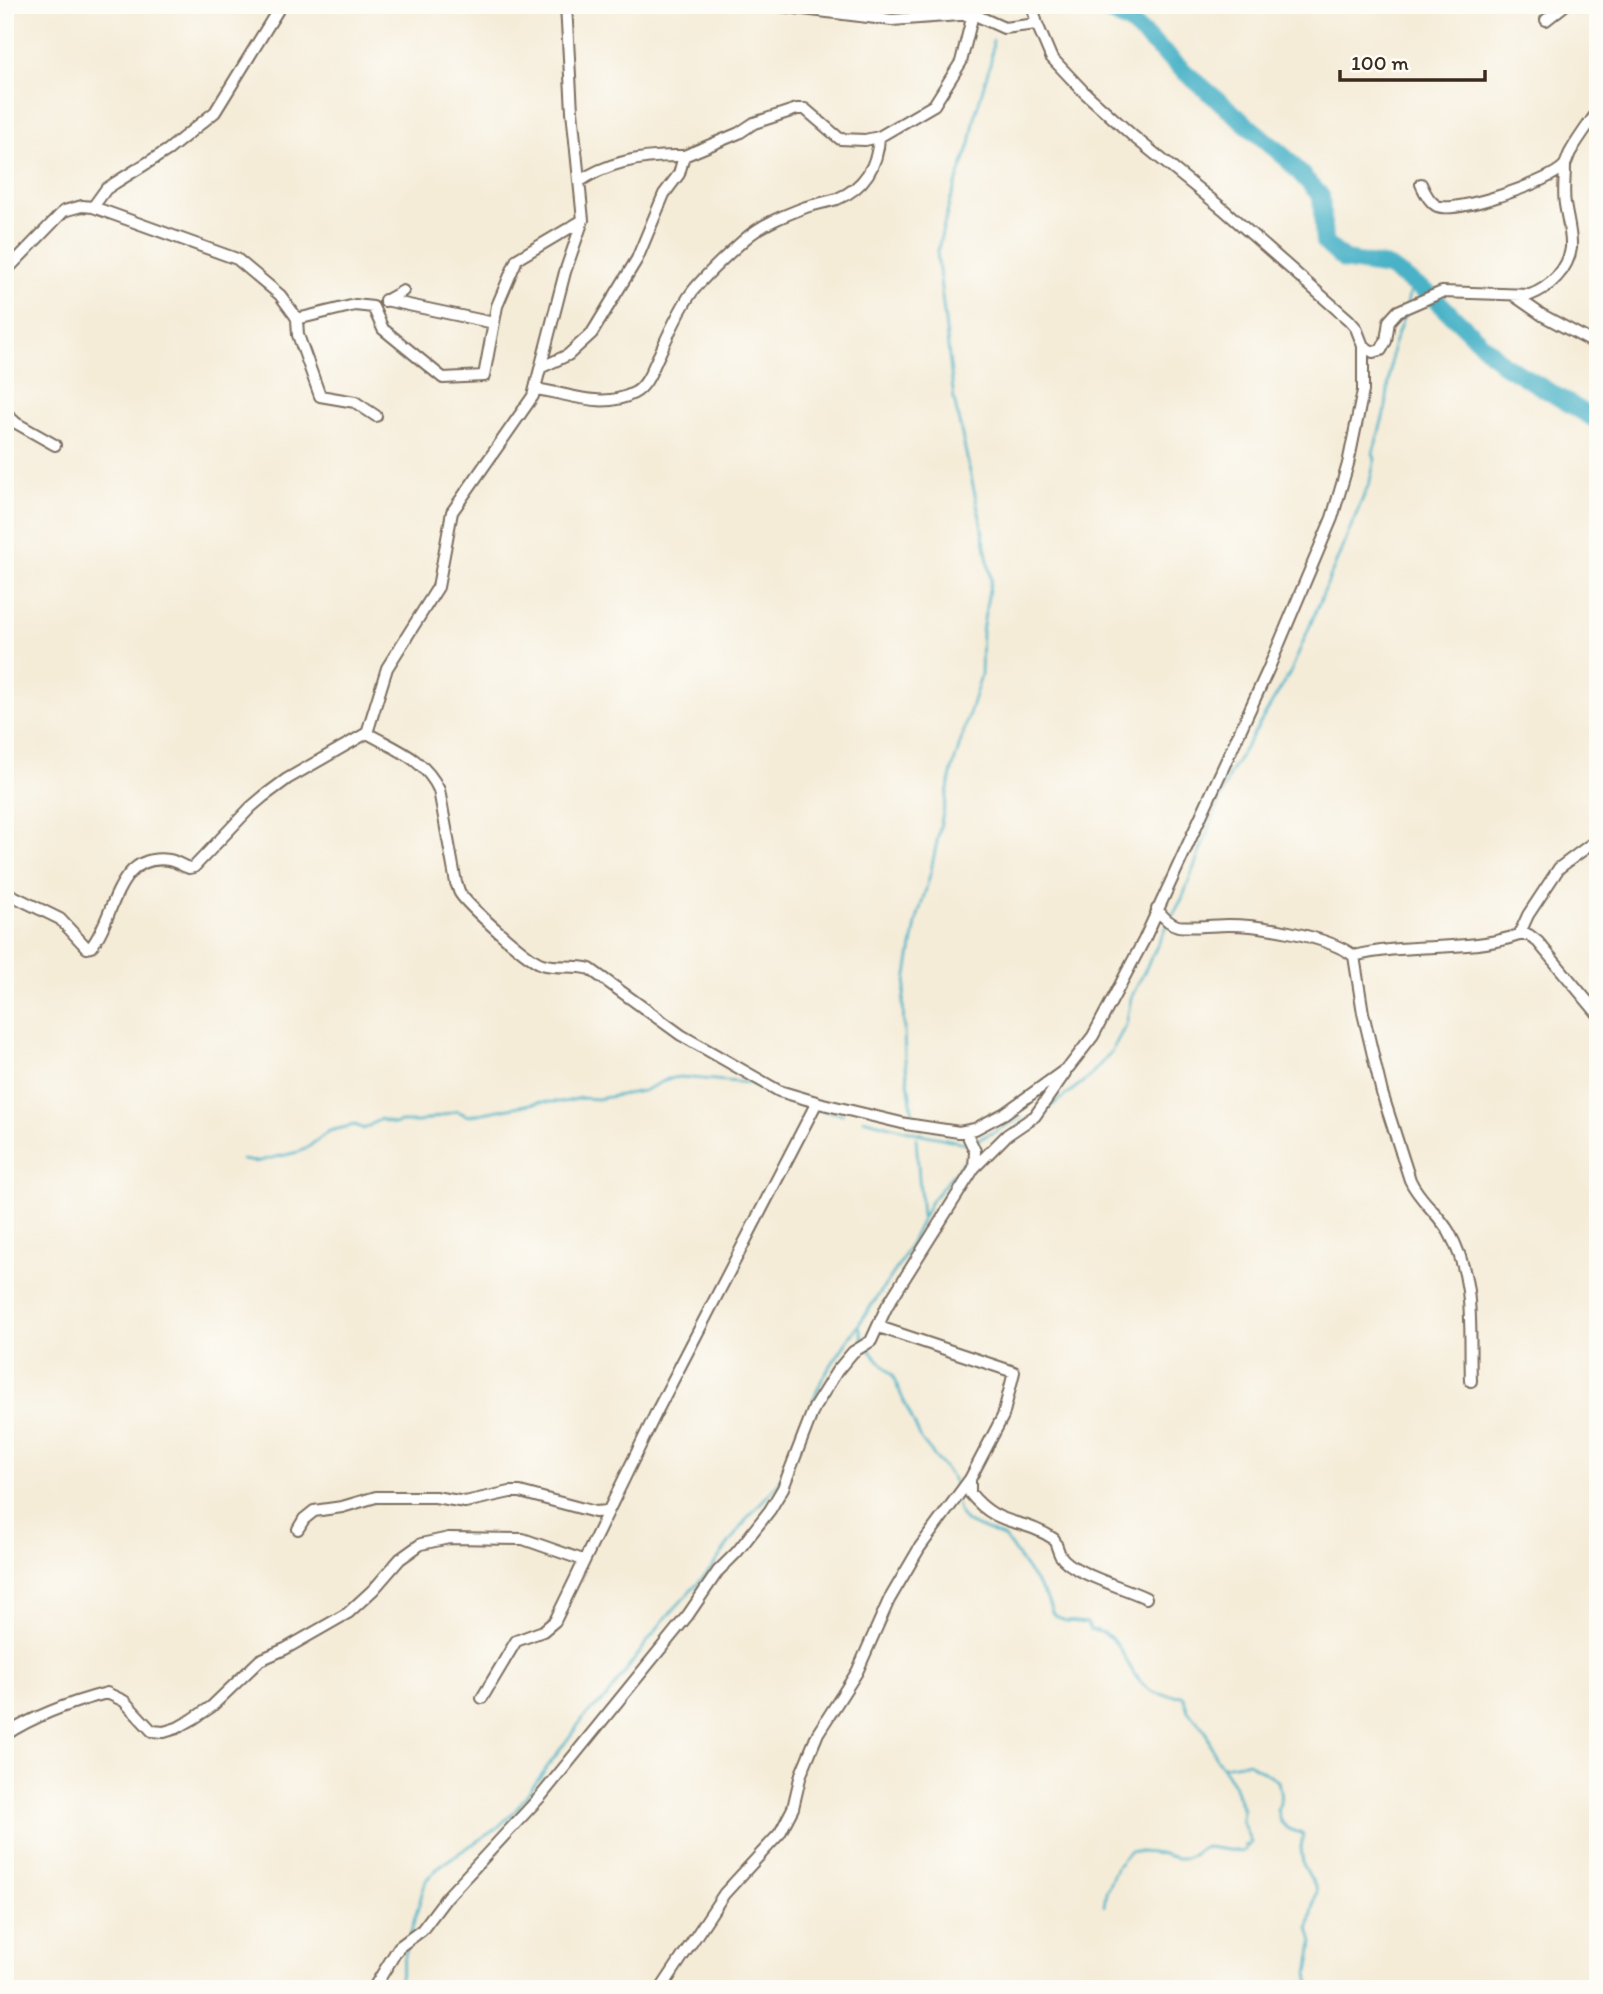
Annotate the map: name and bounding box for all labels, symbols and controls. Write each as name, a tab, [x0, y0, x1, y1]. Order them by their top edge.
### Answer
scale bar	[1340, 38, 1486, 82]
text: 100 m	[1351, 50, 1409, 75]

